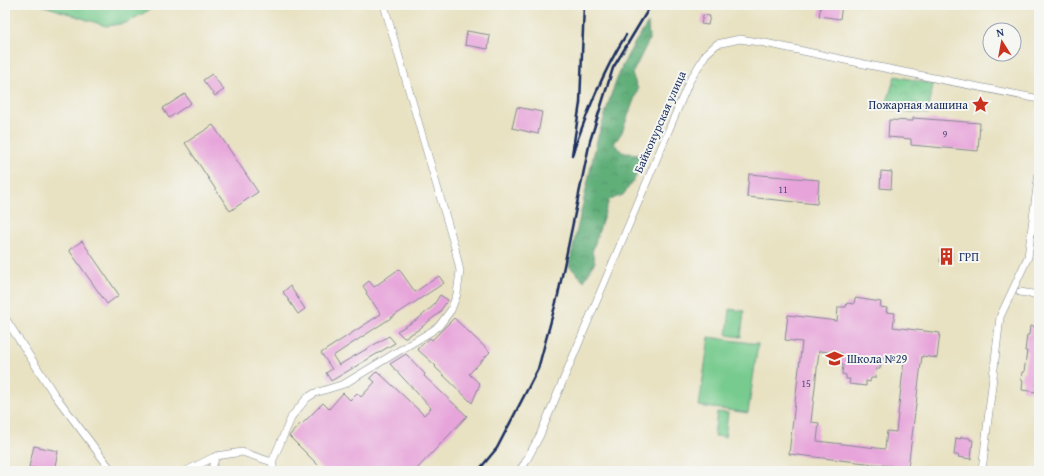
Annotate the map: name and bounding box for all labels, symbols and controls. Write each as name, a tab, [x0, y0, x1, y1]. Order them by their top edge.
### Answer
north arrow	[982, 22, 1022, 62]
text: N	[995, 24, 1006, 41]
street label: Байконурская улица	[629, 68, 690, 176]
place icon: Пожарная машина	[971, 95, 991, 115]
place label: Пожарная машина	[869, 96, 968, 113]
house number: 9	[943, 127, 948, 142]
house number: 11	[778, 182, 788, 197]
building icon: ГРП	[936, 247, 956, 267]
place label: ГРП	[959, 248, 979, 265]
school or university icon: Школа №29	[824, 349, 844, 369]
place label: Школа №29	[847, 350, 908, 367]
house number: 15	[801, 376, 811, 391]

